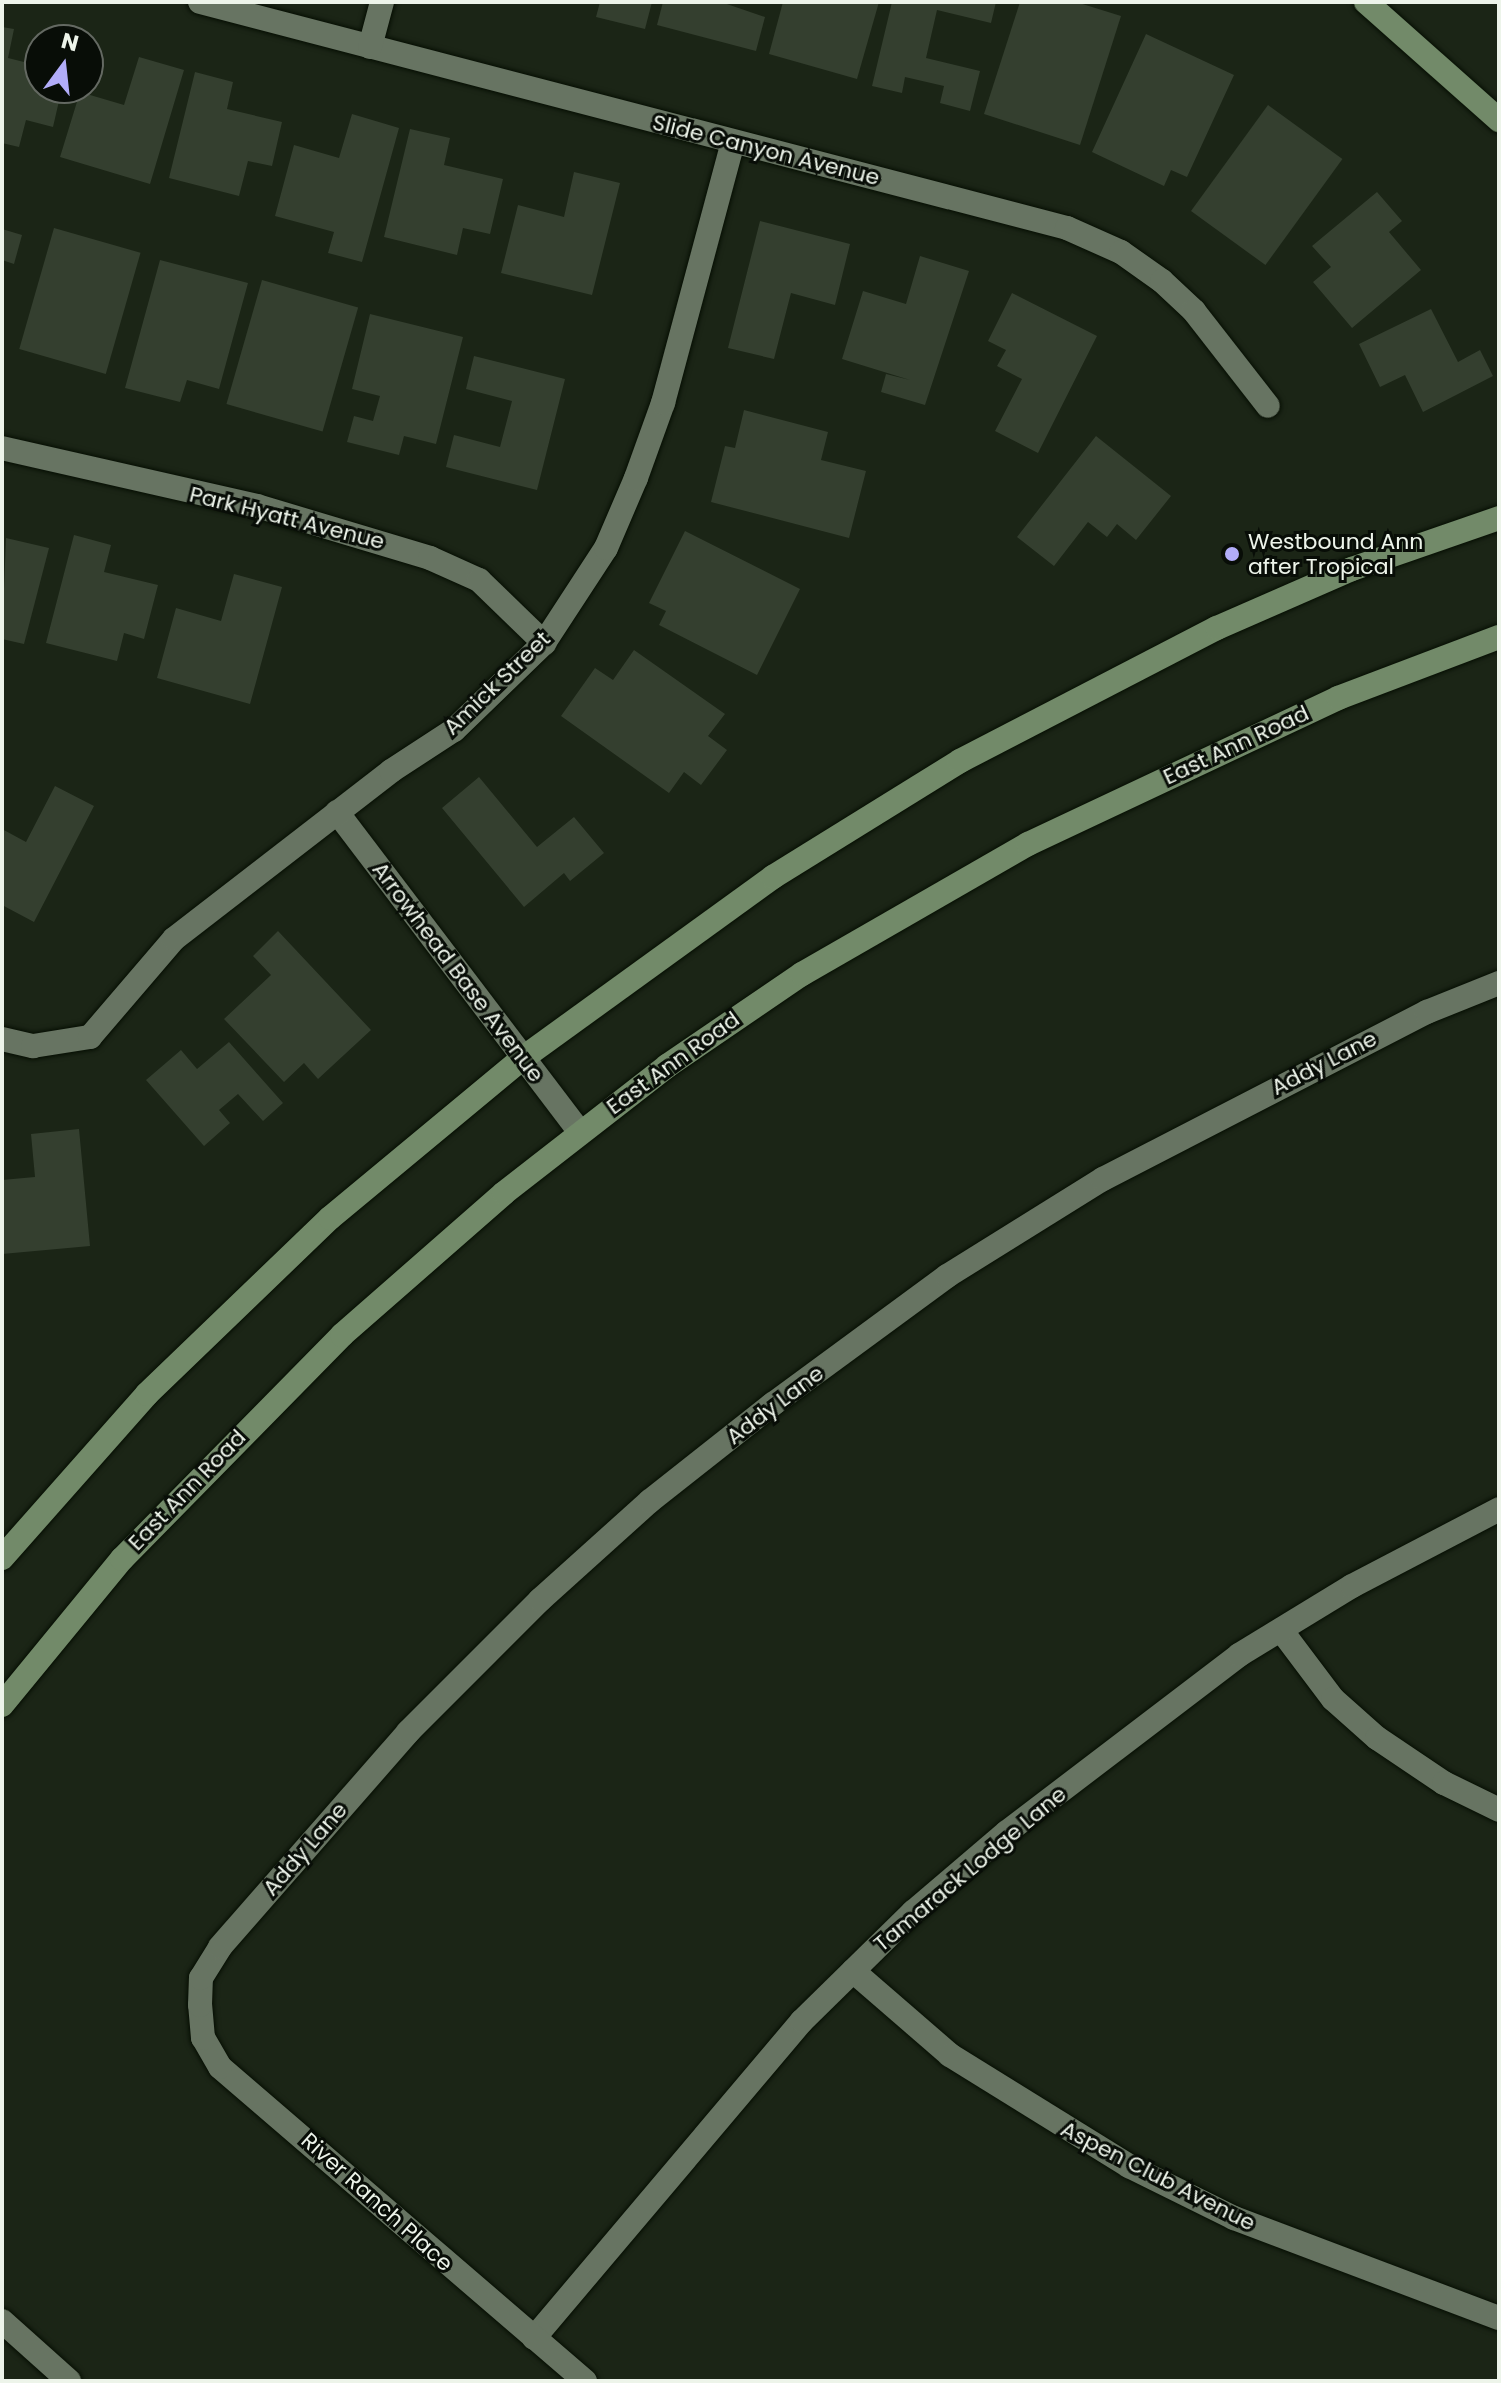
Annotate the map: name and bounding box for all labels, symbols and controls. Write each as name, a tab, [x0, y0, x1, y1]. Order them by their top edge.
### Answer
north arrow	[24, 24, 104, 104]
text: N	[58, 25, 82, 59]
street label: Slide Canyon Avenue	[650, 109, 882, 191]
street label: Park Hyatt Avenue	[187, 481, 387, 555]
place label: Westbound Ann after Tropical	[1248, 528, 1423, 580]
marker: Westbound Ann after Tropical	[1223, 545, 1241, 563]
street label: Amick Street	[438, 626, 556, 740]
street label: East Ann Road	[1159, 700, 1313, 790]
street label: Arrowhead Base Avenue	[367, 857, 549, 1087]
street label: East Ann Road	[601, 1006, 745, 1120]
street label: Addy Lane	[1267, 1025, 1381, 1101]
street label: Addy Lane	[721, 1360, 829, 1450]
street label: East Ann Road	[123, 1424, 251, 1556]
street label: Tamarack Lodge Lane	[868, 1781, 1072, 1957]
street label: Addy Lane	[257, 1797, 353, 1901]
street label: Aspen Club Avenue	[1056, 2116, 1260, 2236]
street label: River Ranch Place	[296, 2127, 458, 2277]

